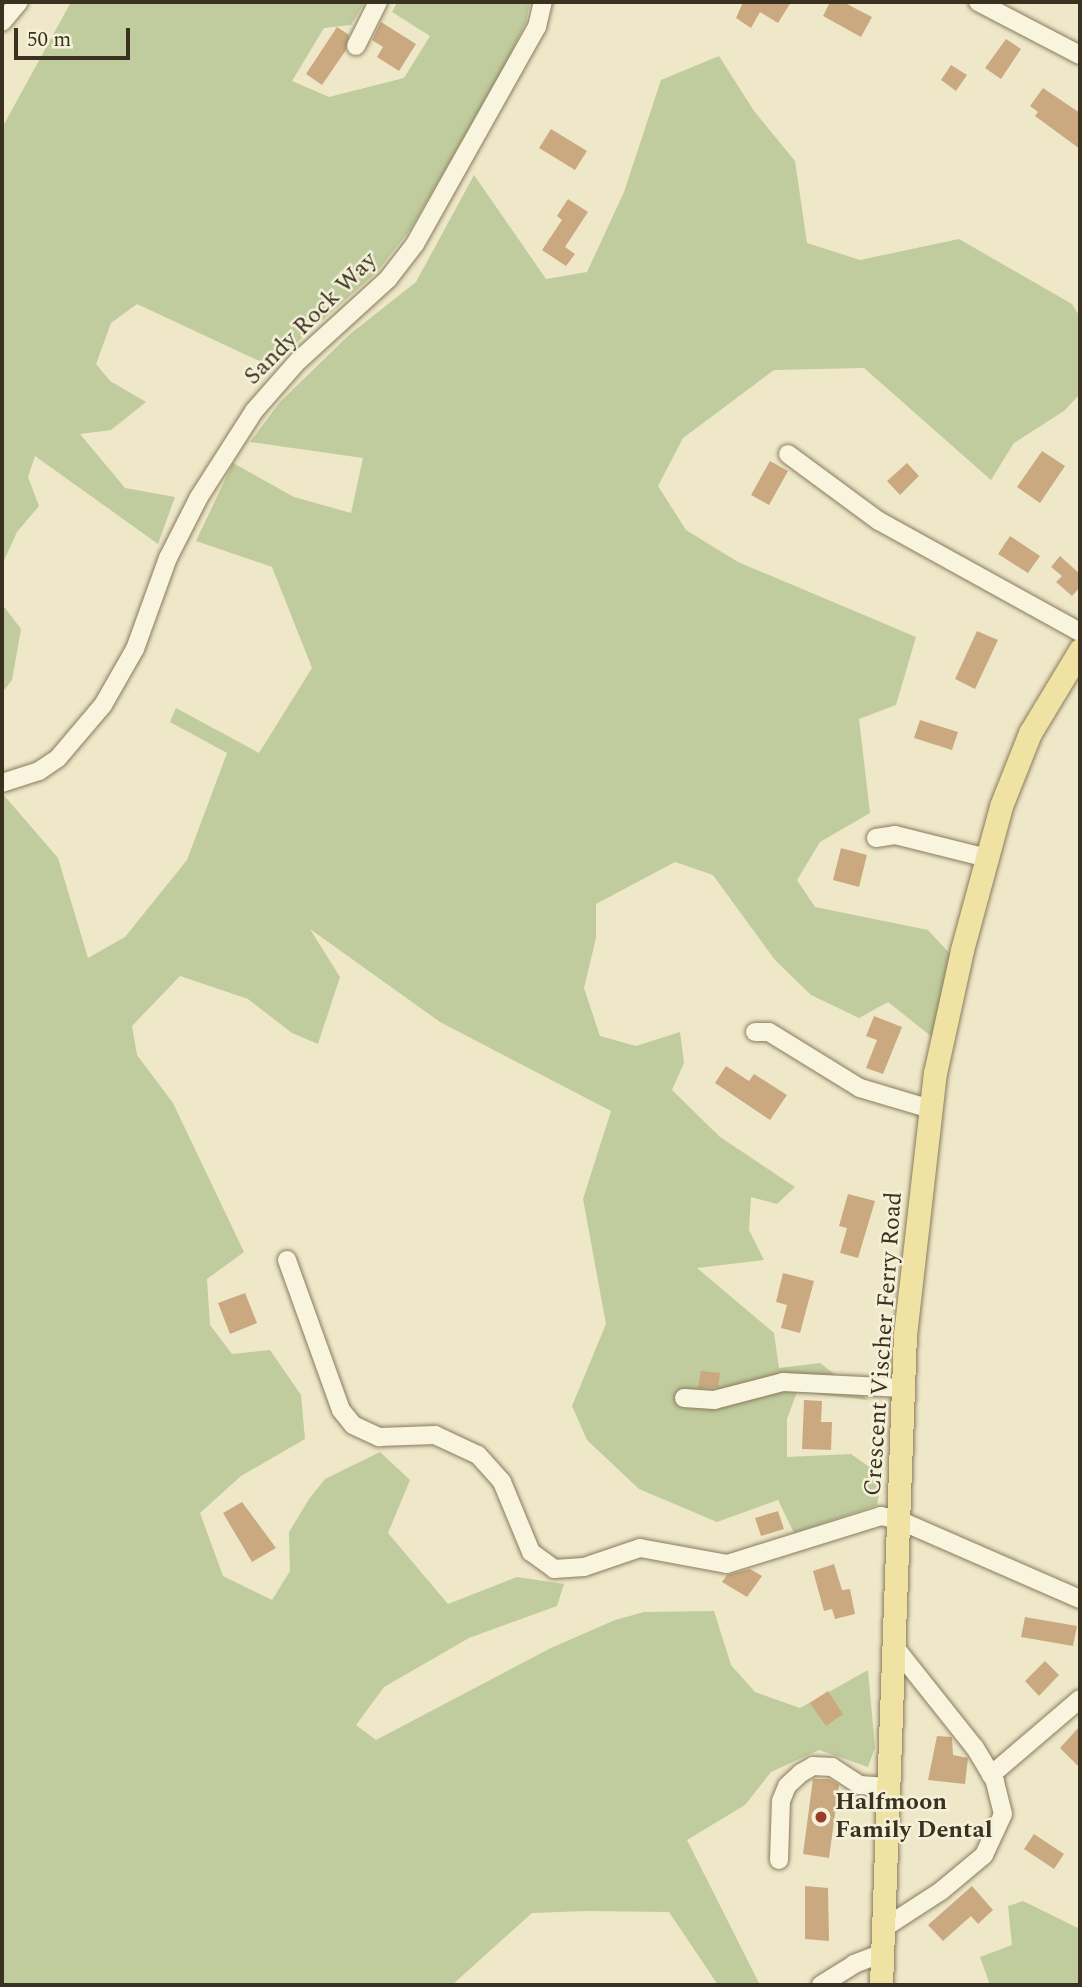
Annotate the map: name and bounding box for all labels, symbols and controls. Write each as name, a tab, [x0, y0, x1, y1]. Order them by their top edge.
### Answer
scale bar	[18, 14, 133, 58]
text: 50 m	[27, 24, 71, 56]
street label: Sandy Rock Way	[239, 247, 383, 391]
street label: Crescent Vischer Ferry Road	[859, 1191, 909, 1497]
place label: Halfmoon Family Dental	[835, 1789, 993, 1845]
marker: Halfmoon Family Dental	[813, 1809, 829, 1825]

